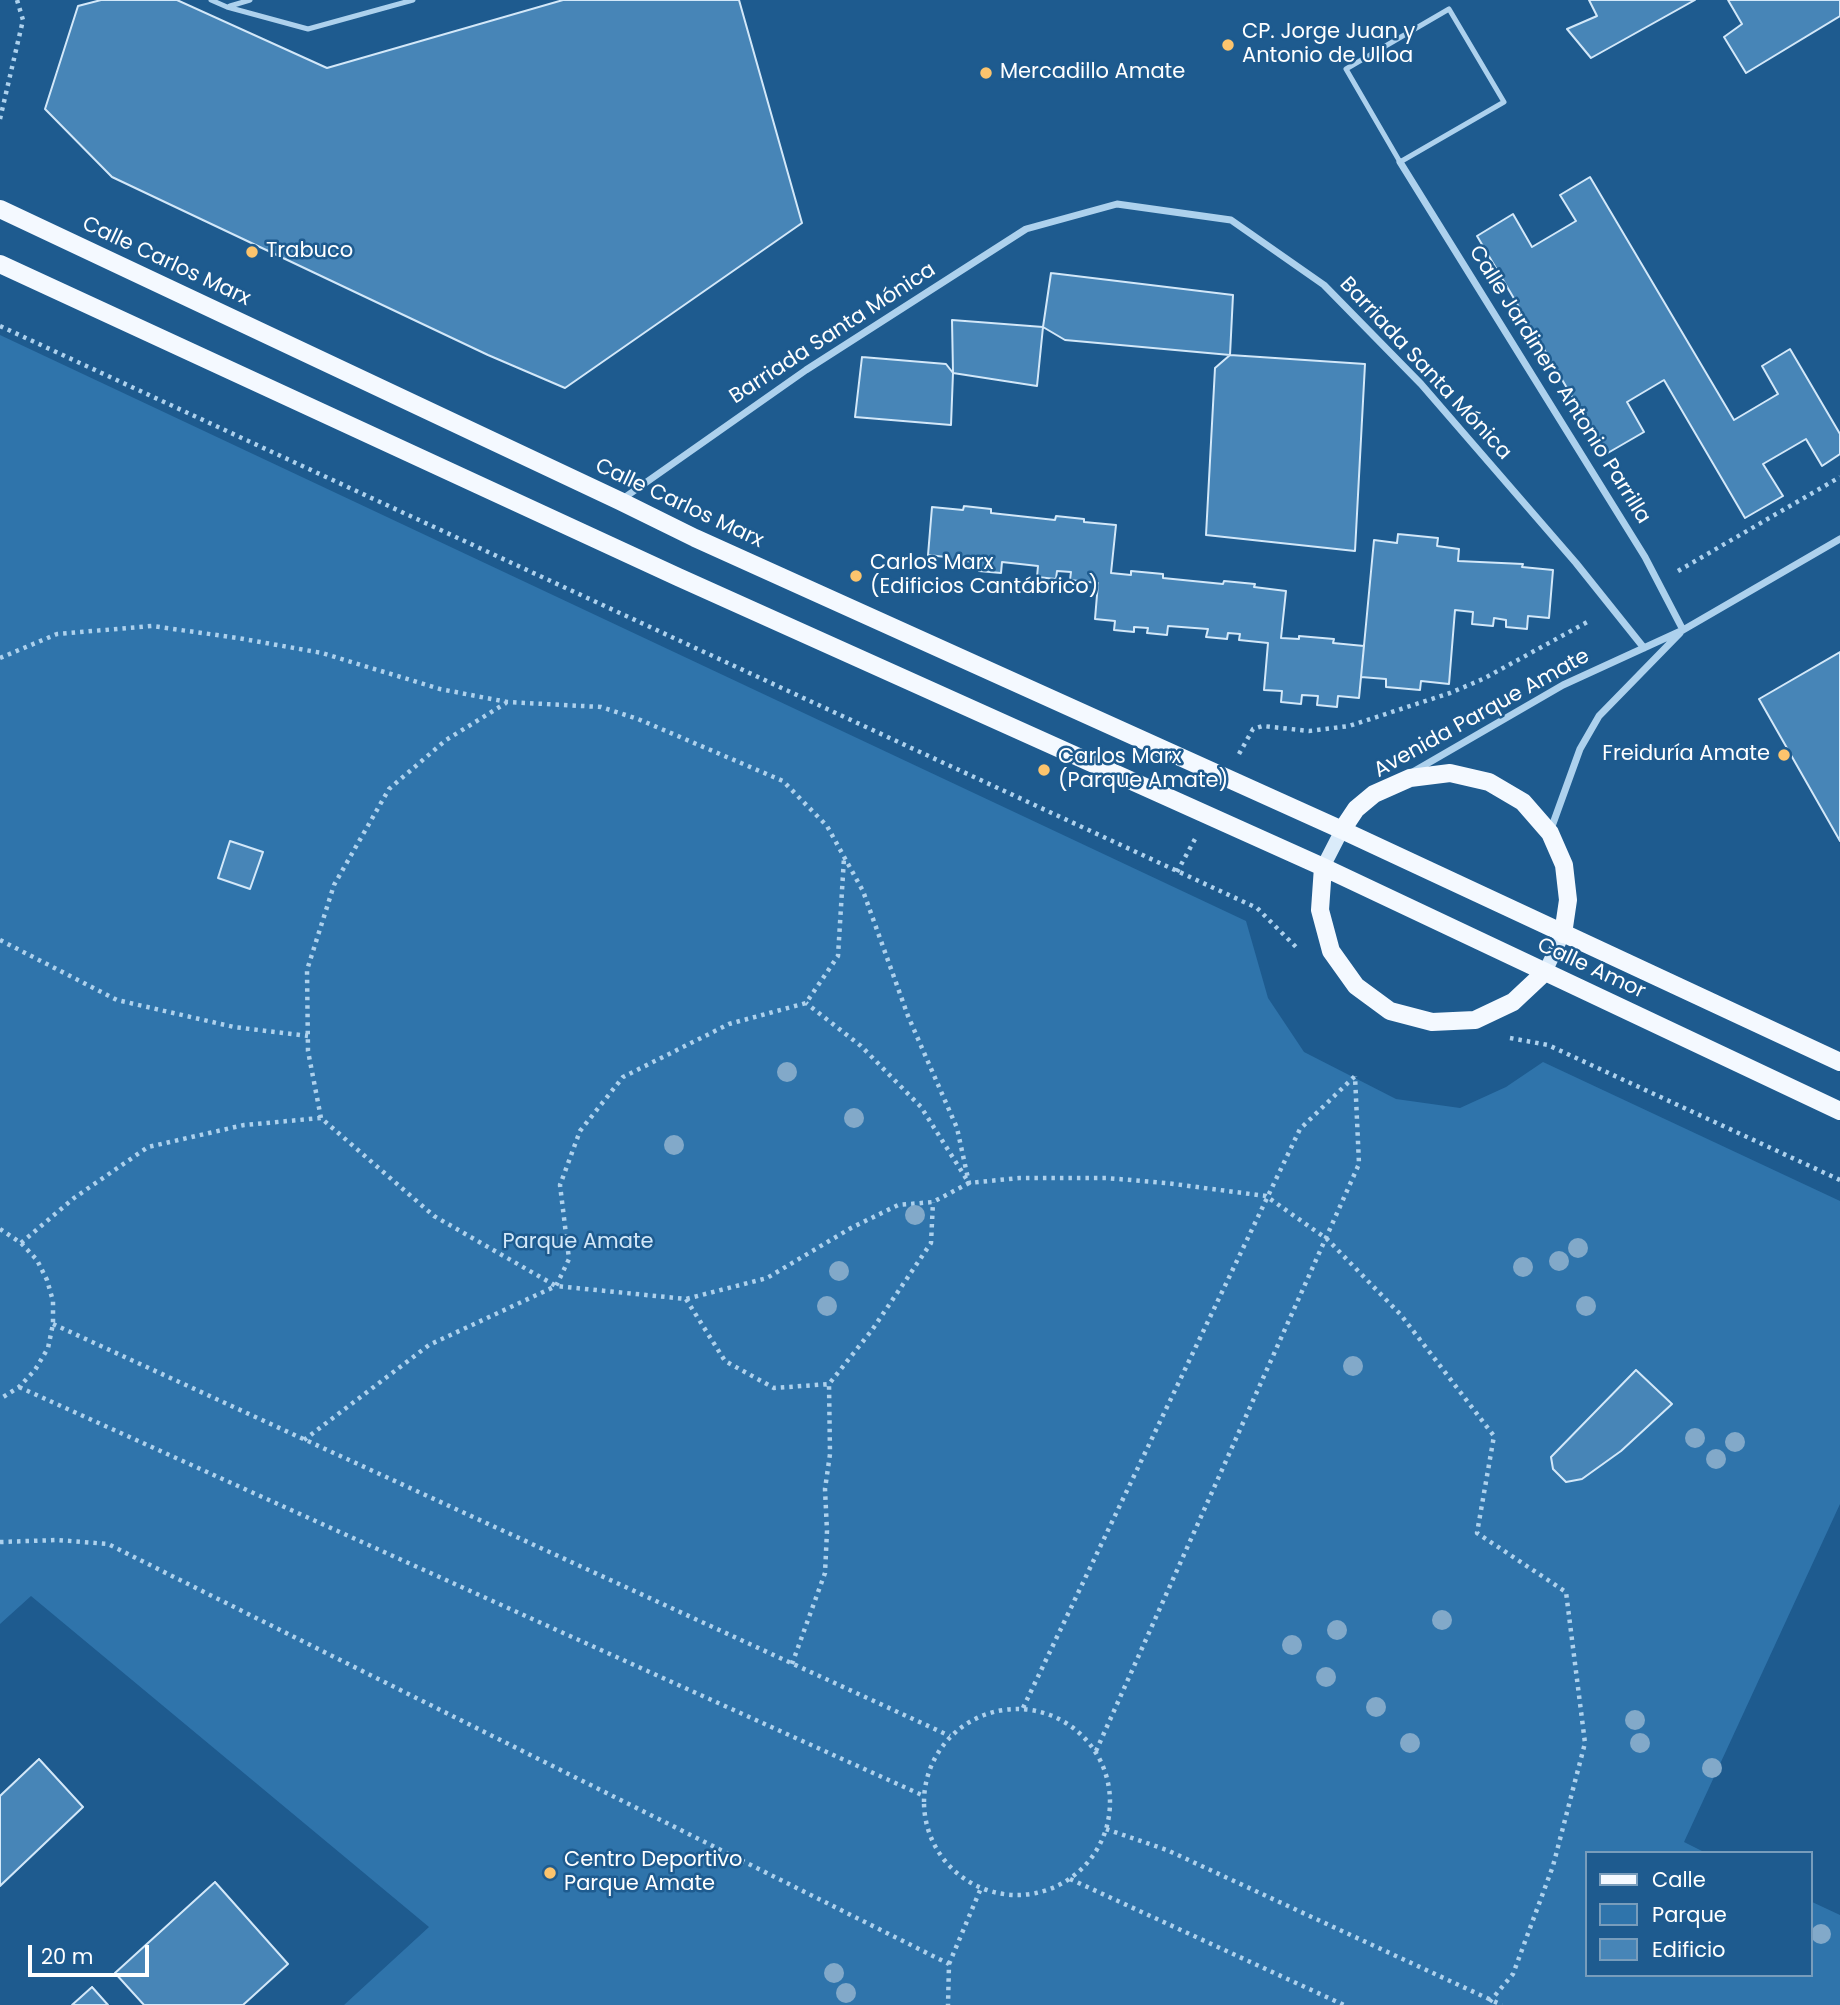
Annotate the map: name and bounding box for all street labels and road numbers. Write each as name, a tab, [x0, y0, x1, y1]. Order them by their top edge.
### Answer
street label: Calle Carlos Marx	[78, 212, 254, 312]
street label: Calle Jardinero Antonio Parrilla	[1463, 241, 1655, 529]
street label: Barriada Santa Mónica	[725, 258, 941, 410]
street label: Barriada Santa Mónica	[1334, 272, 1516, 466]
street label: Calle Carlos Marx	[591, 454, 767, 554]
street label: Avenida Parque Amate	[1370, 644, 1594, 784]
street label: Calle Amor	[1533, 933, 1649, 1005]

